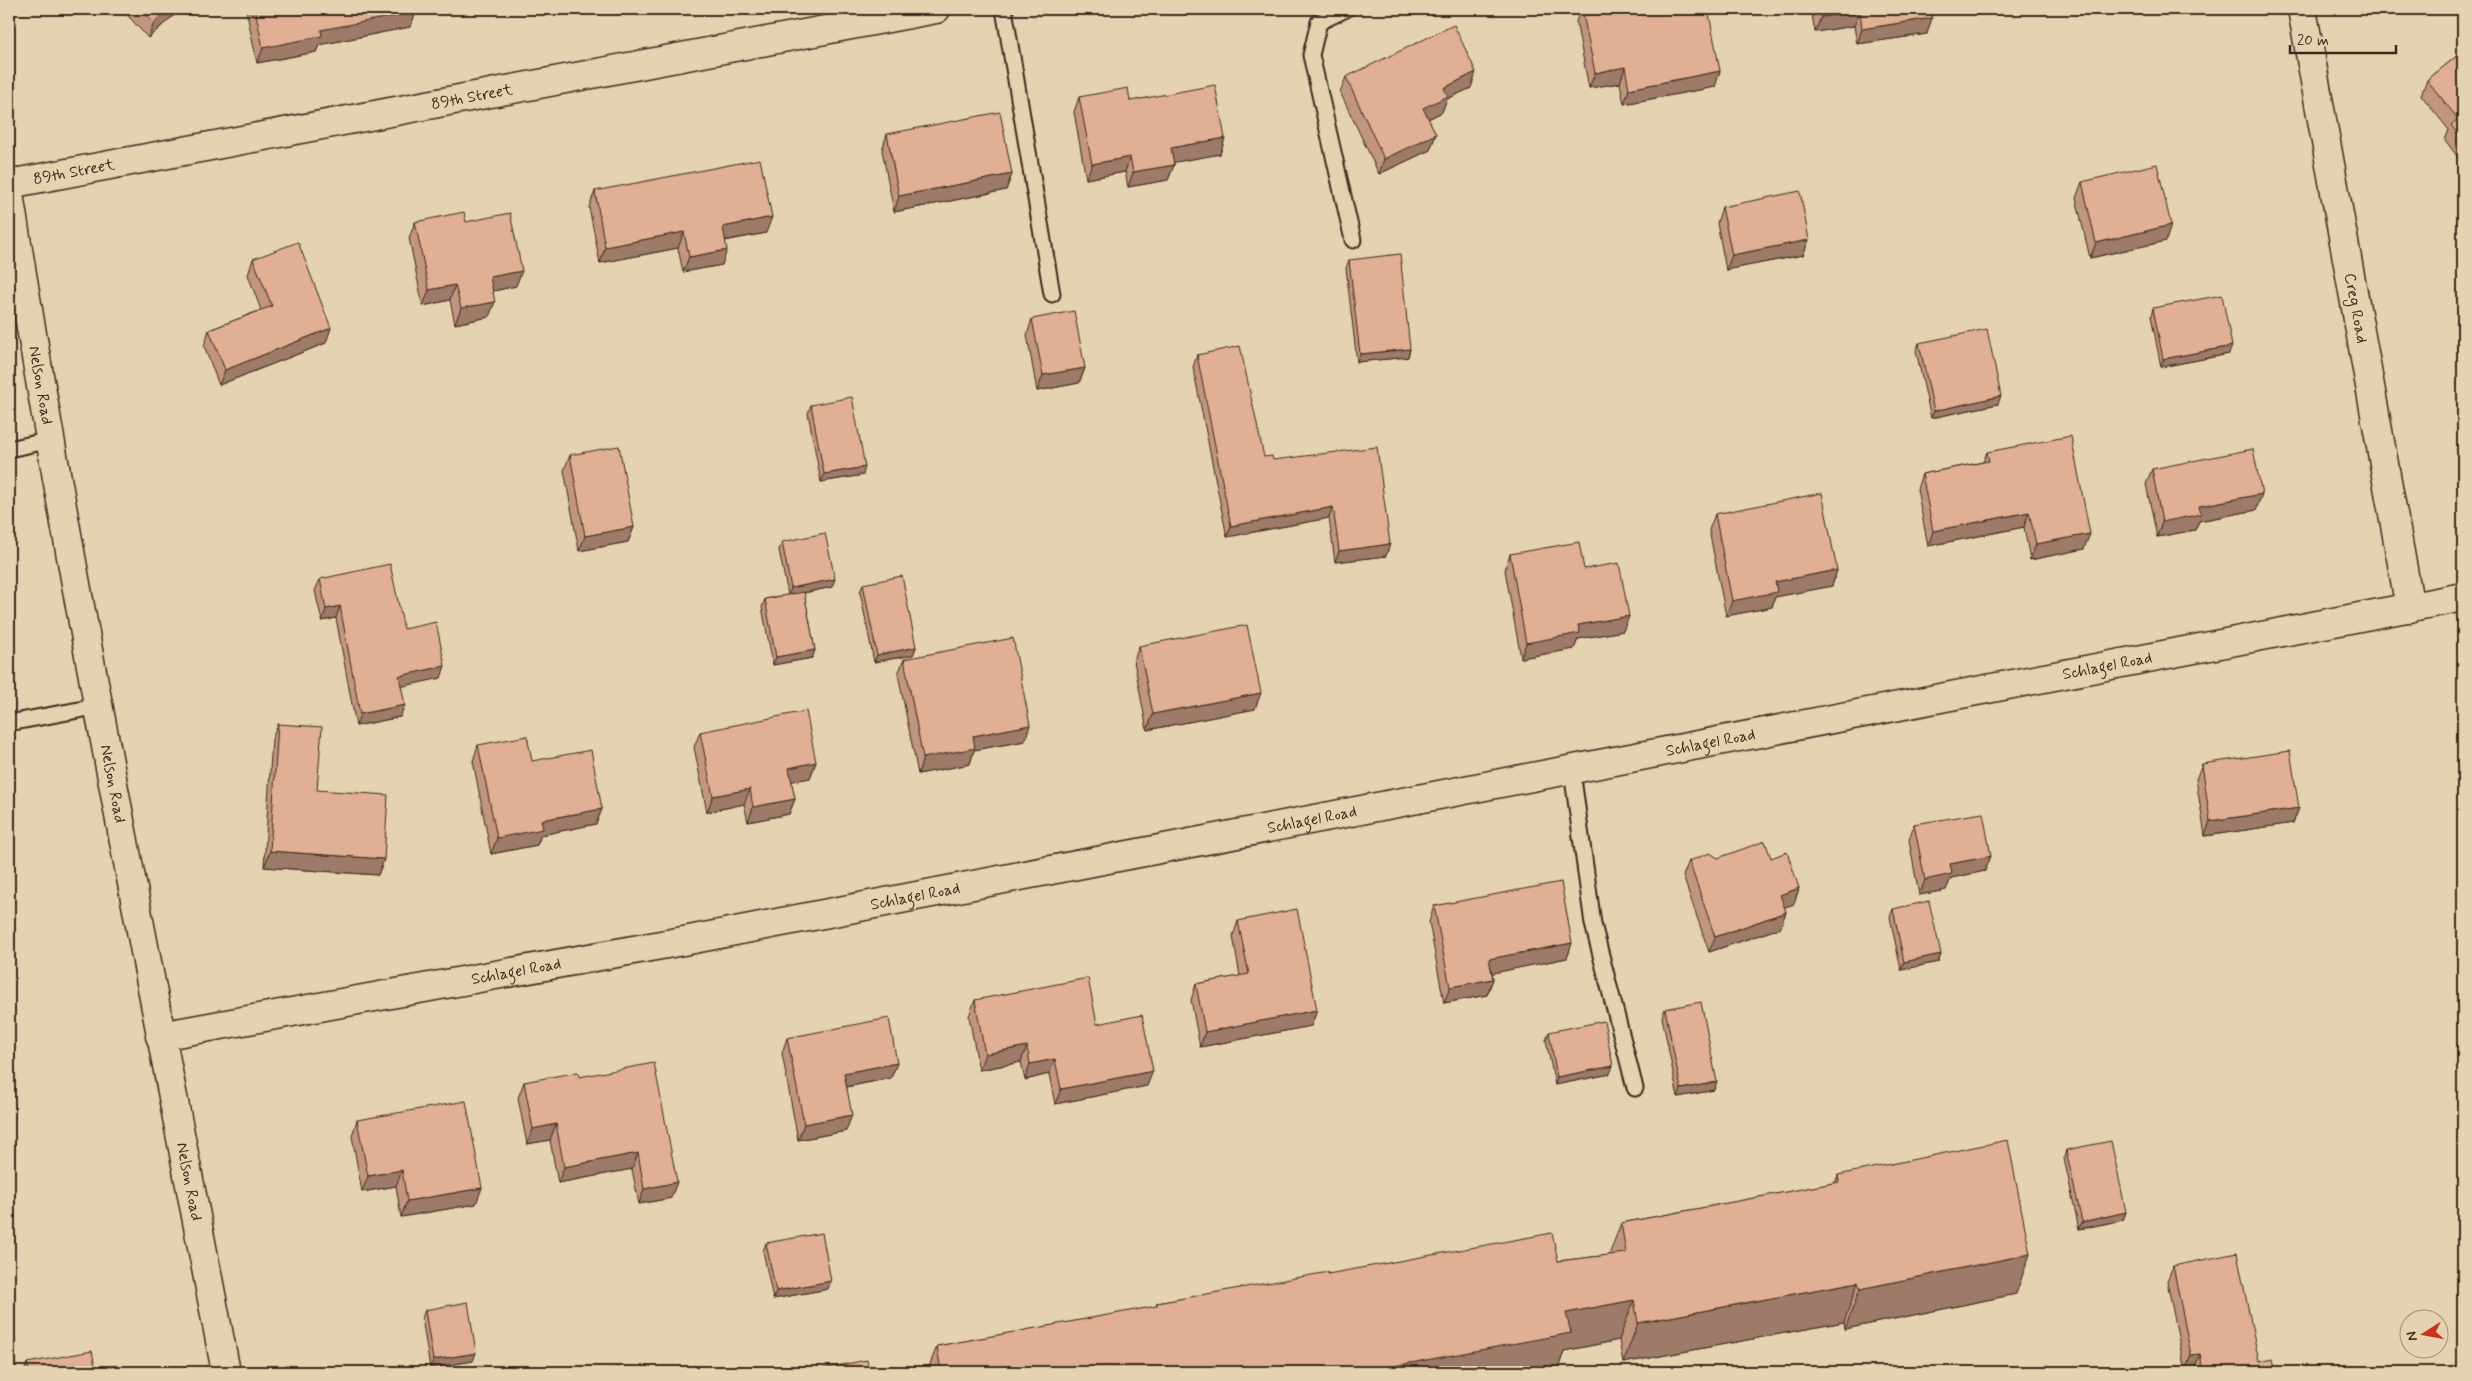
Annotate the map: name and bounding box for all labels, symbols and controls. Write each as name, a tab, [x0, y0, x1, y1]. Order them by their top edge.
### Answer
scale bar	[2290, 22, 2396, 54]
text: 20 m	[2297, 31, 2329, 51]
street label: 89th Street	[429, 79, 515, 115]
street label: 89th Street	[31, 154, 117, 190]
street label: Creg Road	[2339, 271, 2373, 345]
street label: Nelson Road	[24, 345, 58, 426]
street label: Schlagel Road	[2061, 647, 2154, 685]
street label: Schlagel Road	[1664, 724, 1757, 761]
street label: Nelson Road	[95, 743, 131, 825]
street label: Schlagel Road	[1265, 801, 1358, 838]
street label: Schlagel Road	[869, 877, 962, 915]
street label: Schlagel Road	[470, 953, 563, 990]
street label: Nelson Road	[172, 1141, 207, 1223]
north arrow	[2400, 1308, 2450, 1358]
text: N	[2402, 1330, 2422, 1343]

